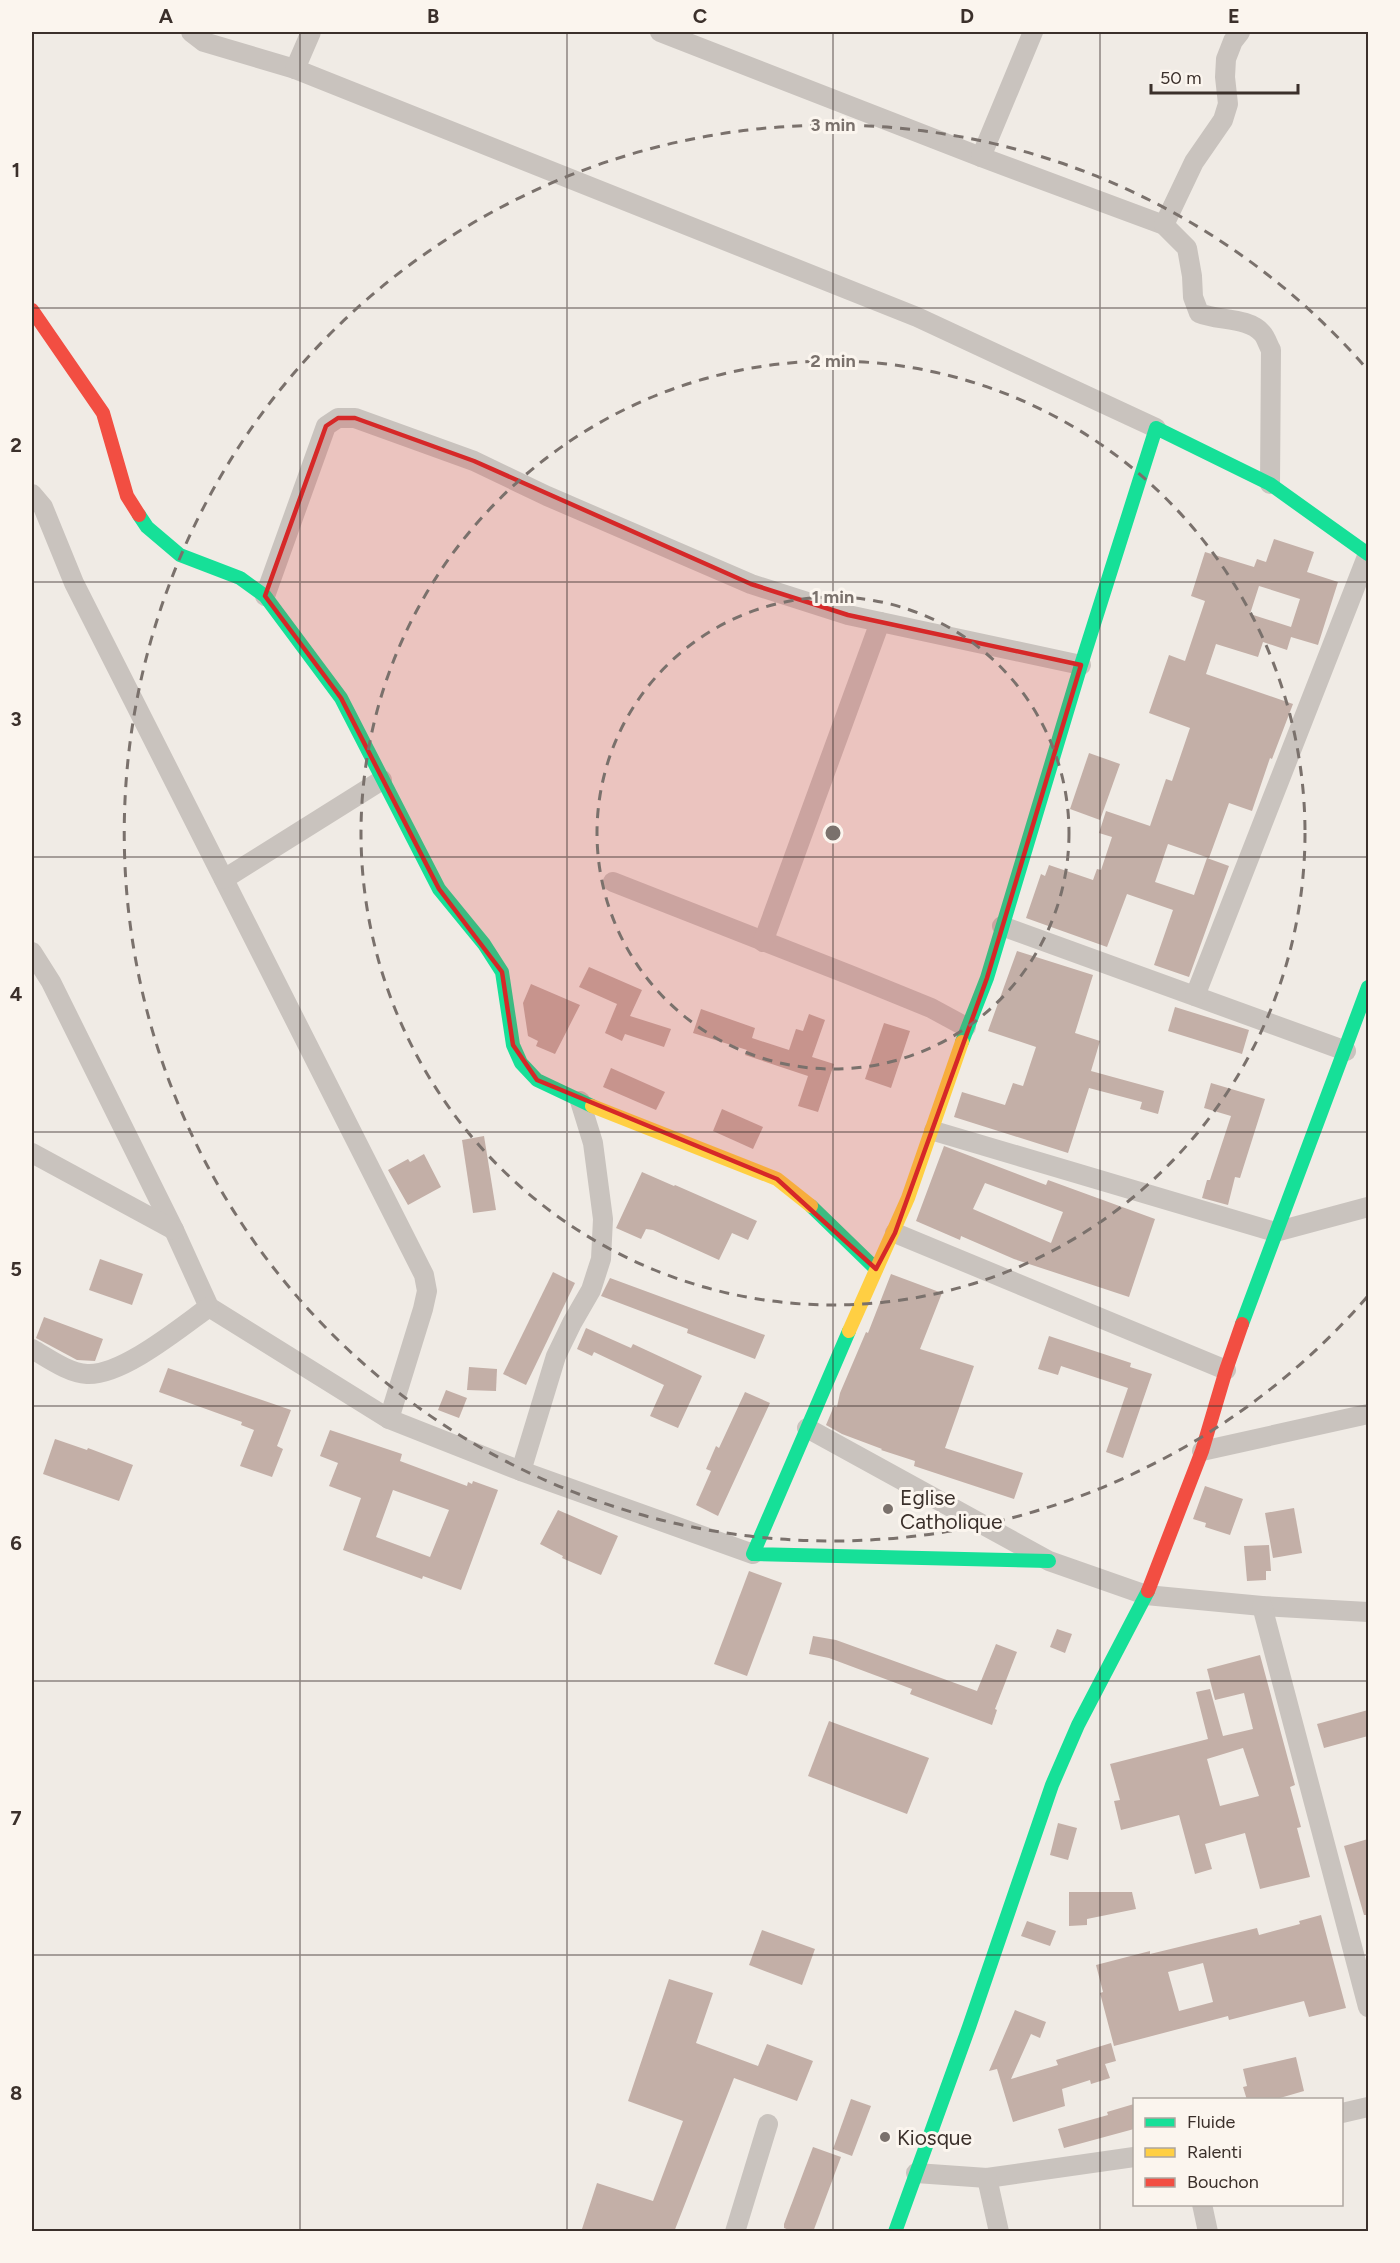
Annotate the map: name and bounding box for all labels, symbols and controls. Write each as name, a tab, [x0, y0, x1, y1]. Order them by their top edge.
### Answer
text: A	[159, 4, 174, 28]
text: B	[427, 4, 439, 28]
text: C	[693, 4, 707, 28]
text: D	[960, 4, 974, 28]
text: E	[1228, 4, 1240, 28]
scale bar	[1151, 57, 1298, 95]
text: 50 m	[1160, 67, 1202, 89]
text: 3 min	[811, 114, 855, 136]
text: 1	[12, 158, 20, 182]
text: 2 min	[810, 350, 856, 372]
text: 2	[10, 433, 22, 457]
text: 1 min	[812, 586, 854, 608]
text: 3	[10, 707, 22, 731]
centre of rings	[823, 823, 843, 843]
text: 4	[10, 982, 23, 1006]
text: 5	[10, 1257, 22, 1281]
place label: Eglise Catholique	[900, 1485, 1003, 1534]
marker: Eglise Catholique	[881, 1502, 895, 1516]
text: 6	[10, 1531, 22, 1555]
text: 7	[10, 1806, 22, 1830]
text: 8	[10, 2081, 22, 2105]
legend	[1133, 2098, 1343, 2206]
text: Fluide	[1187, 2111, 1236, 2133]
place label: Kiosque	[897, 2125, 972, 2150]
marker: Kiosque	[878, 2130, 892, 2144]
text: Ralenti	[1187, 2141, 1242, 2163]
text: Bouchon	[1187, 2171, 1259, 2193]

